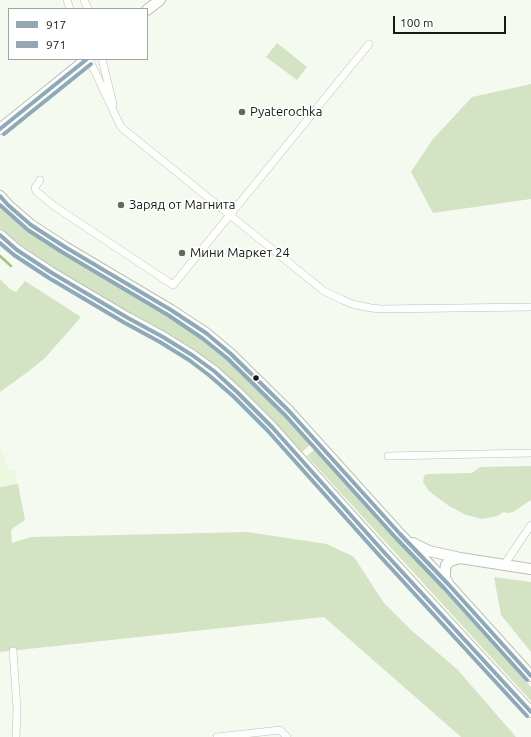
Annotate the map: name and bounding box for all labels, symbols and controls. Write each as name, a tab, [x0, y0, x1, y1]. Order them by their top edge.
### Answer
legend	[8, 8, 148, 60]
scale bar	[395, 8, 508, 34]
text: 100 m	[400, 16, 433, 29]
text: 917	[46, 18, 66, 31]
text: 971	[46, 38, 66, 51]
place label: Pyaterochka	[250, 104, 322, 120]
marker: Pyaterochka	[237, 107, 247, 117]
place label: Заряд от Магнита	[129, 197, 235, 213]
marker: Заряд от Магнита	[116, 200, 126, 210]
place label: Мини Маркет 24	[190, 245, 290, 261]
marker: Мини Маркет 24	[177, 248, 187, 258]
unlabelled marker	[251, 373, 261, 383]

